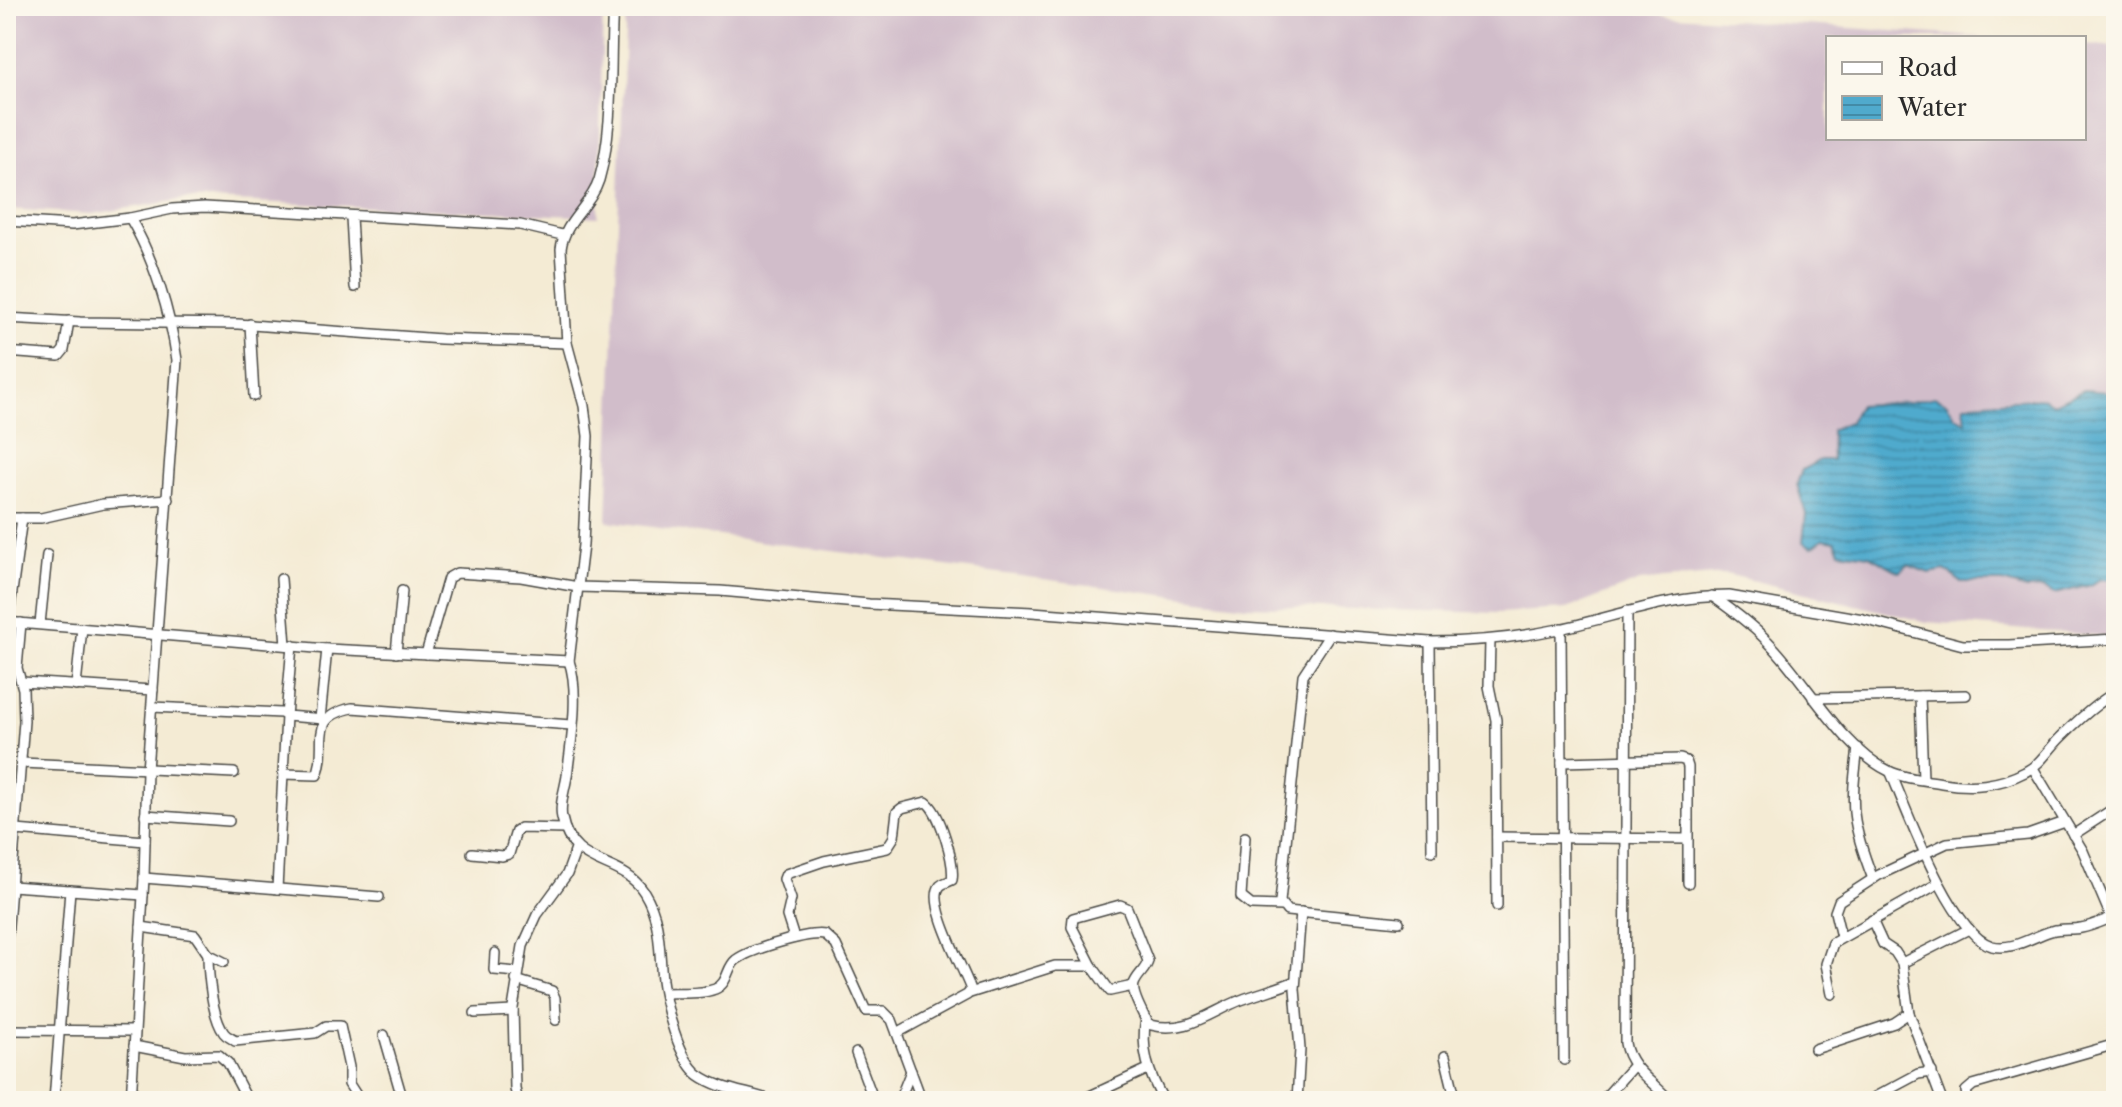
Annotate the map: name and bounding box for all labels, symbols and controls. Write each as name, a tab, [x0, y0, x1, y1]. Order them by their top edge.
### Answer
legend	[1826, 36, 2086, 140]
text: Road	[1898, 53, 1958, 82]
text: Water	[1897, 93, 1967, 122]

